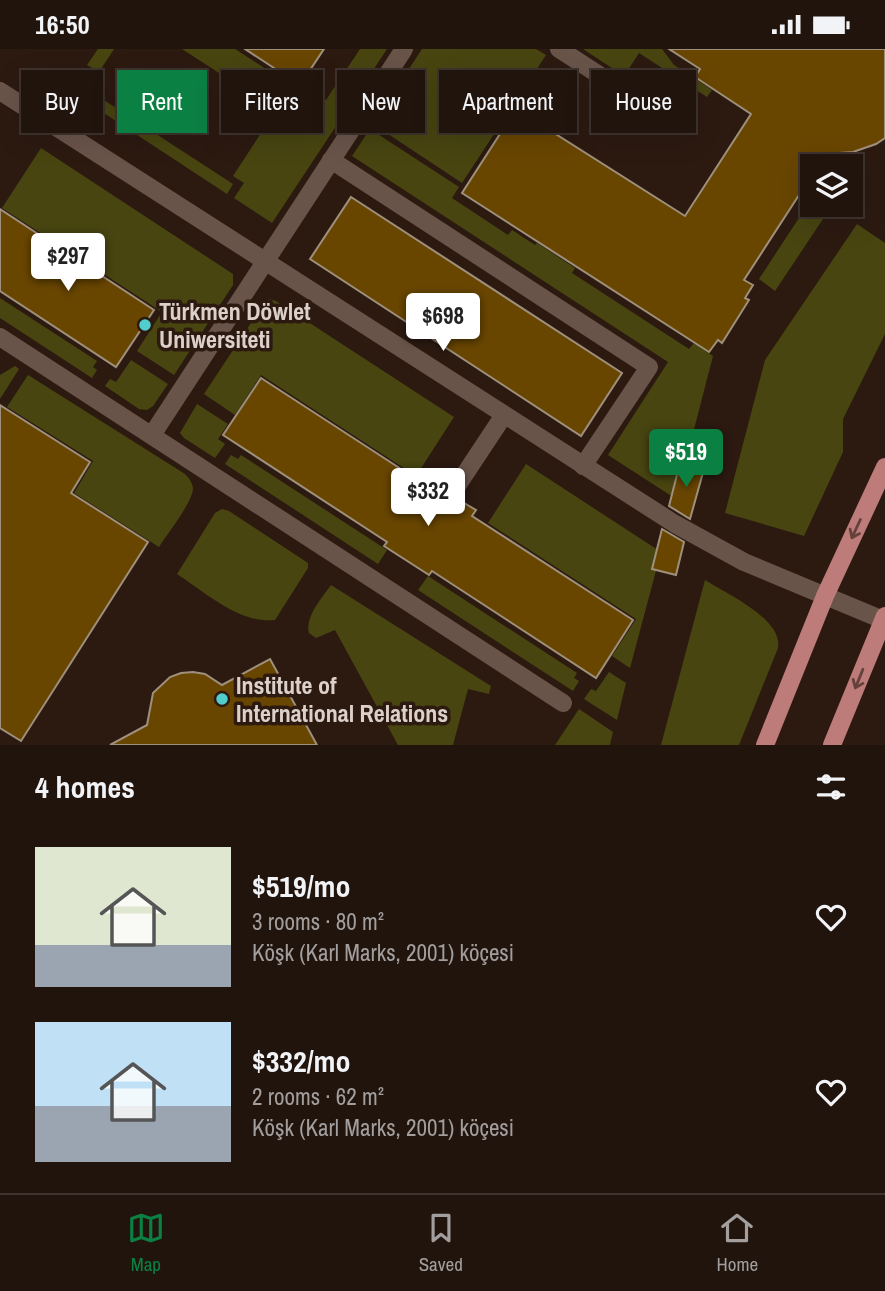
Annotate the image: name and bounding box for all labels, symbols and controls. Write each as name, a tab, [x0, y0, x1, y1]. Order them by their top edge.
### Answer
text: 16:50	[35, 7, 90, 42]
chip: Buy	[21, 70, 103, 133]
chip: Rent	[117, 70, 207, 133]
chip: Filters	[221, 70, 323, 133]
chip: New	[337, 70, 425, 133]
chip: Apartment	[439, 70, 577, 133]
chip: House	[591, 70, 696, 133]
map controls	[800, 154, 863, 217]
button: layers	[800, 154, 863, 217]
pin: $297	[27, 233, 109, 293]
text: $297	[47, 240, 89, 271]
pin: $698	[402, 293, 484, 353]
place label: Türkmen Döwlet Uniwersiteti	[159, 295, 311, 355]
text: $698	[422, 300, 464, 331]
marker: Türkmen Döwlet Uniwersiteti	[137, 317, 153, 333]
pin: $519	[645, 429, 727, 489]
text: $519	[665, 436, 707, 467]
pin: $332	[387, 469, 469, 528]
text: $332	[407, 475, 449, 506]
one-way arrow	[849, 518, 862, 539]
one-way arrow	[852, 668, 865, 690]
place label: Institute of International Relations	[236, 669, 448, 729]
marker: Institute of International Relations	[214, 691, 230, 707]
text: 4 homes	[35, 767, 135, 807]
icon: filters	[812, 768, 850, 806]
text: $519/mo	[252, 866, 350, 906]
icon: home	[91, 875, 175, 959]
icon: heart	[812, 898, 850, 936]
text: 3 rooms · 80 m²	[252, 906, 384, 937]
text: Köşk (Karl Marks, 2001) köçesi	[252, 937, 514, 968]
text: $332/mo	[252, 1041, 350, 1081]
icon: home	[91, 1050, 175, 1134]
icon: heart	[812, 1073, 850, 1111]
text: 2 rooms · 62 m²	[252, 1081, 384, 1112]
text: Köşk (Karl Marks, 2001) köçesi	[252, 1112, 514, 1143]
tab: Map	[127, 1209, 165, 1277]
tab: Saved	[419, 1209, 463, 1277]
tab: Home	[717, 1209, 758, 1277]

